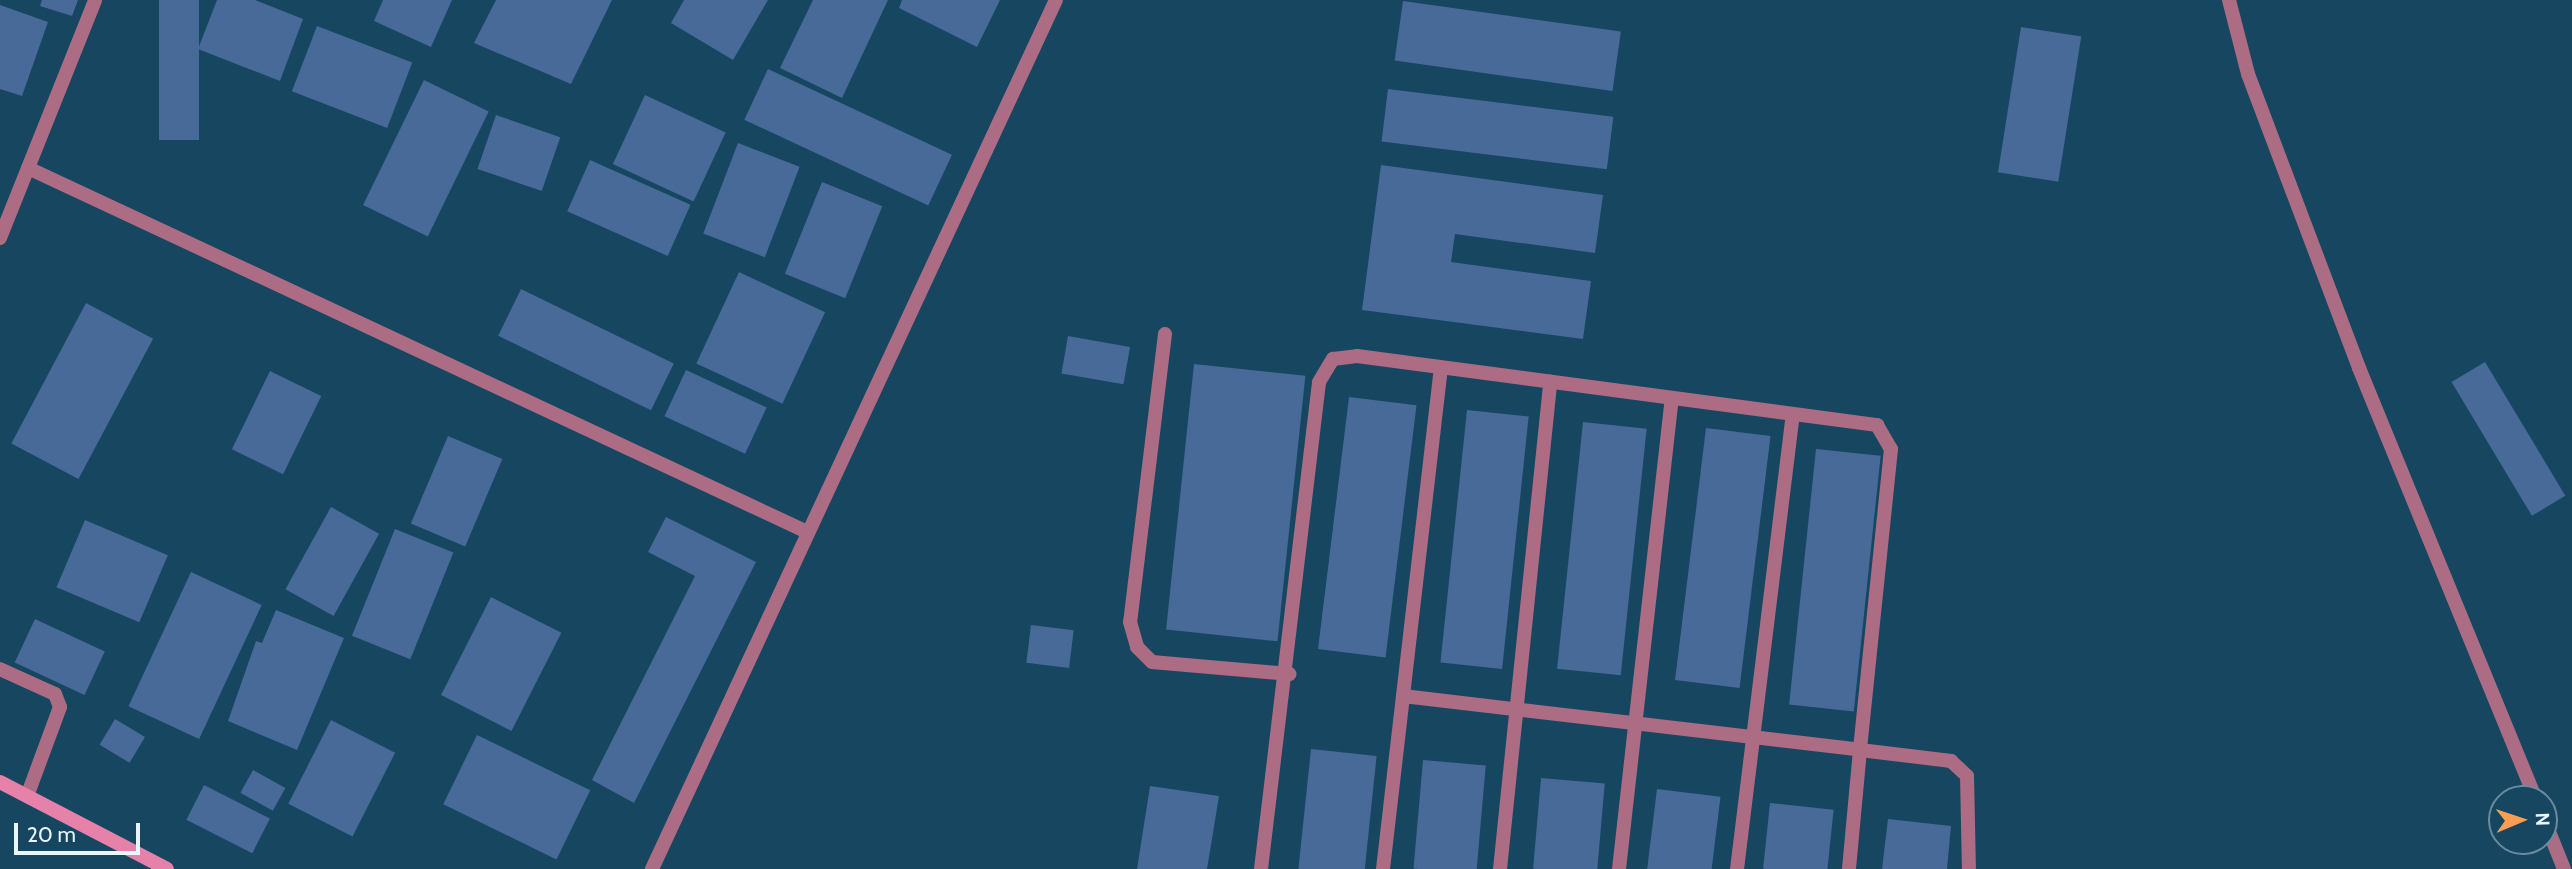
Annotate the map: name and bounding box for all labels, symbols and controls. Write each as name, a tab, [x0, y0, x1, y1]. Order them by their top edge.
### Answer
north arrow	[2488, 785, 2558, 855]
scale bar	[18, 810, 144, 854]
text: N	[2531, 812, 2554, 826]
text: 20 m	[27, 822, 76, 847]

